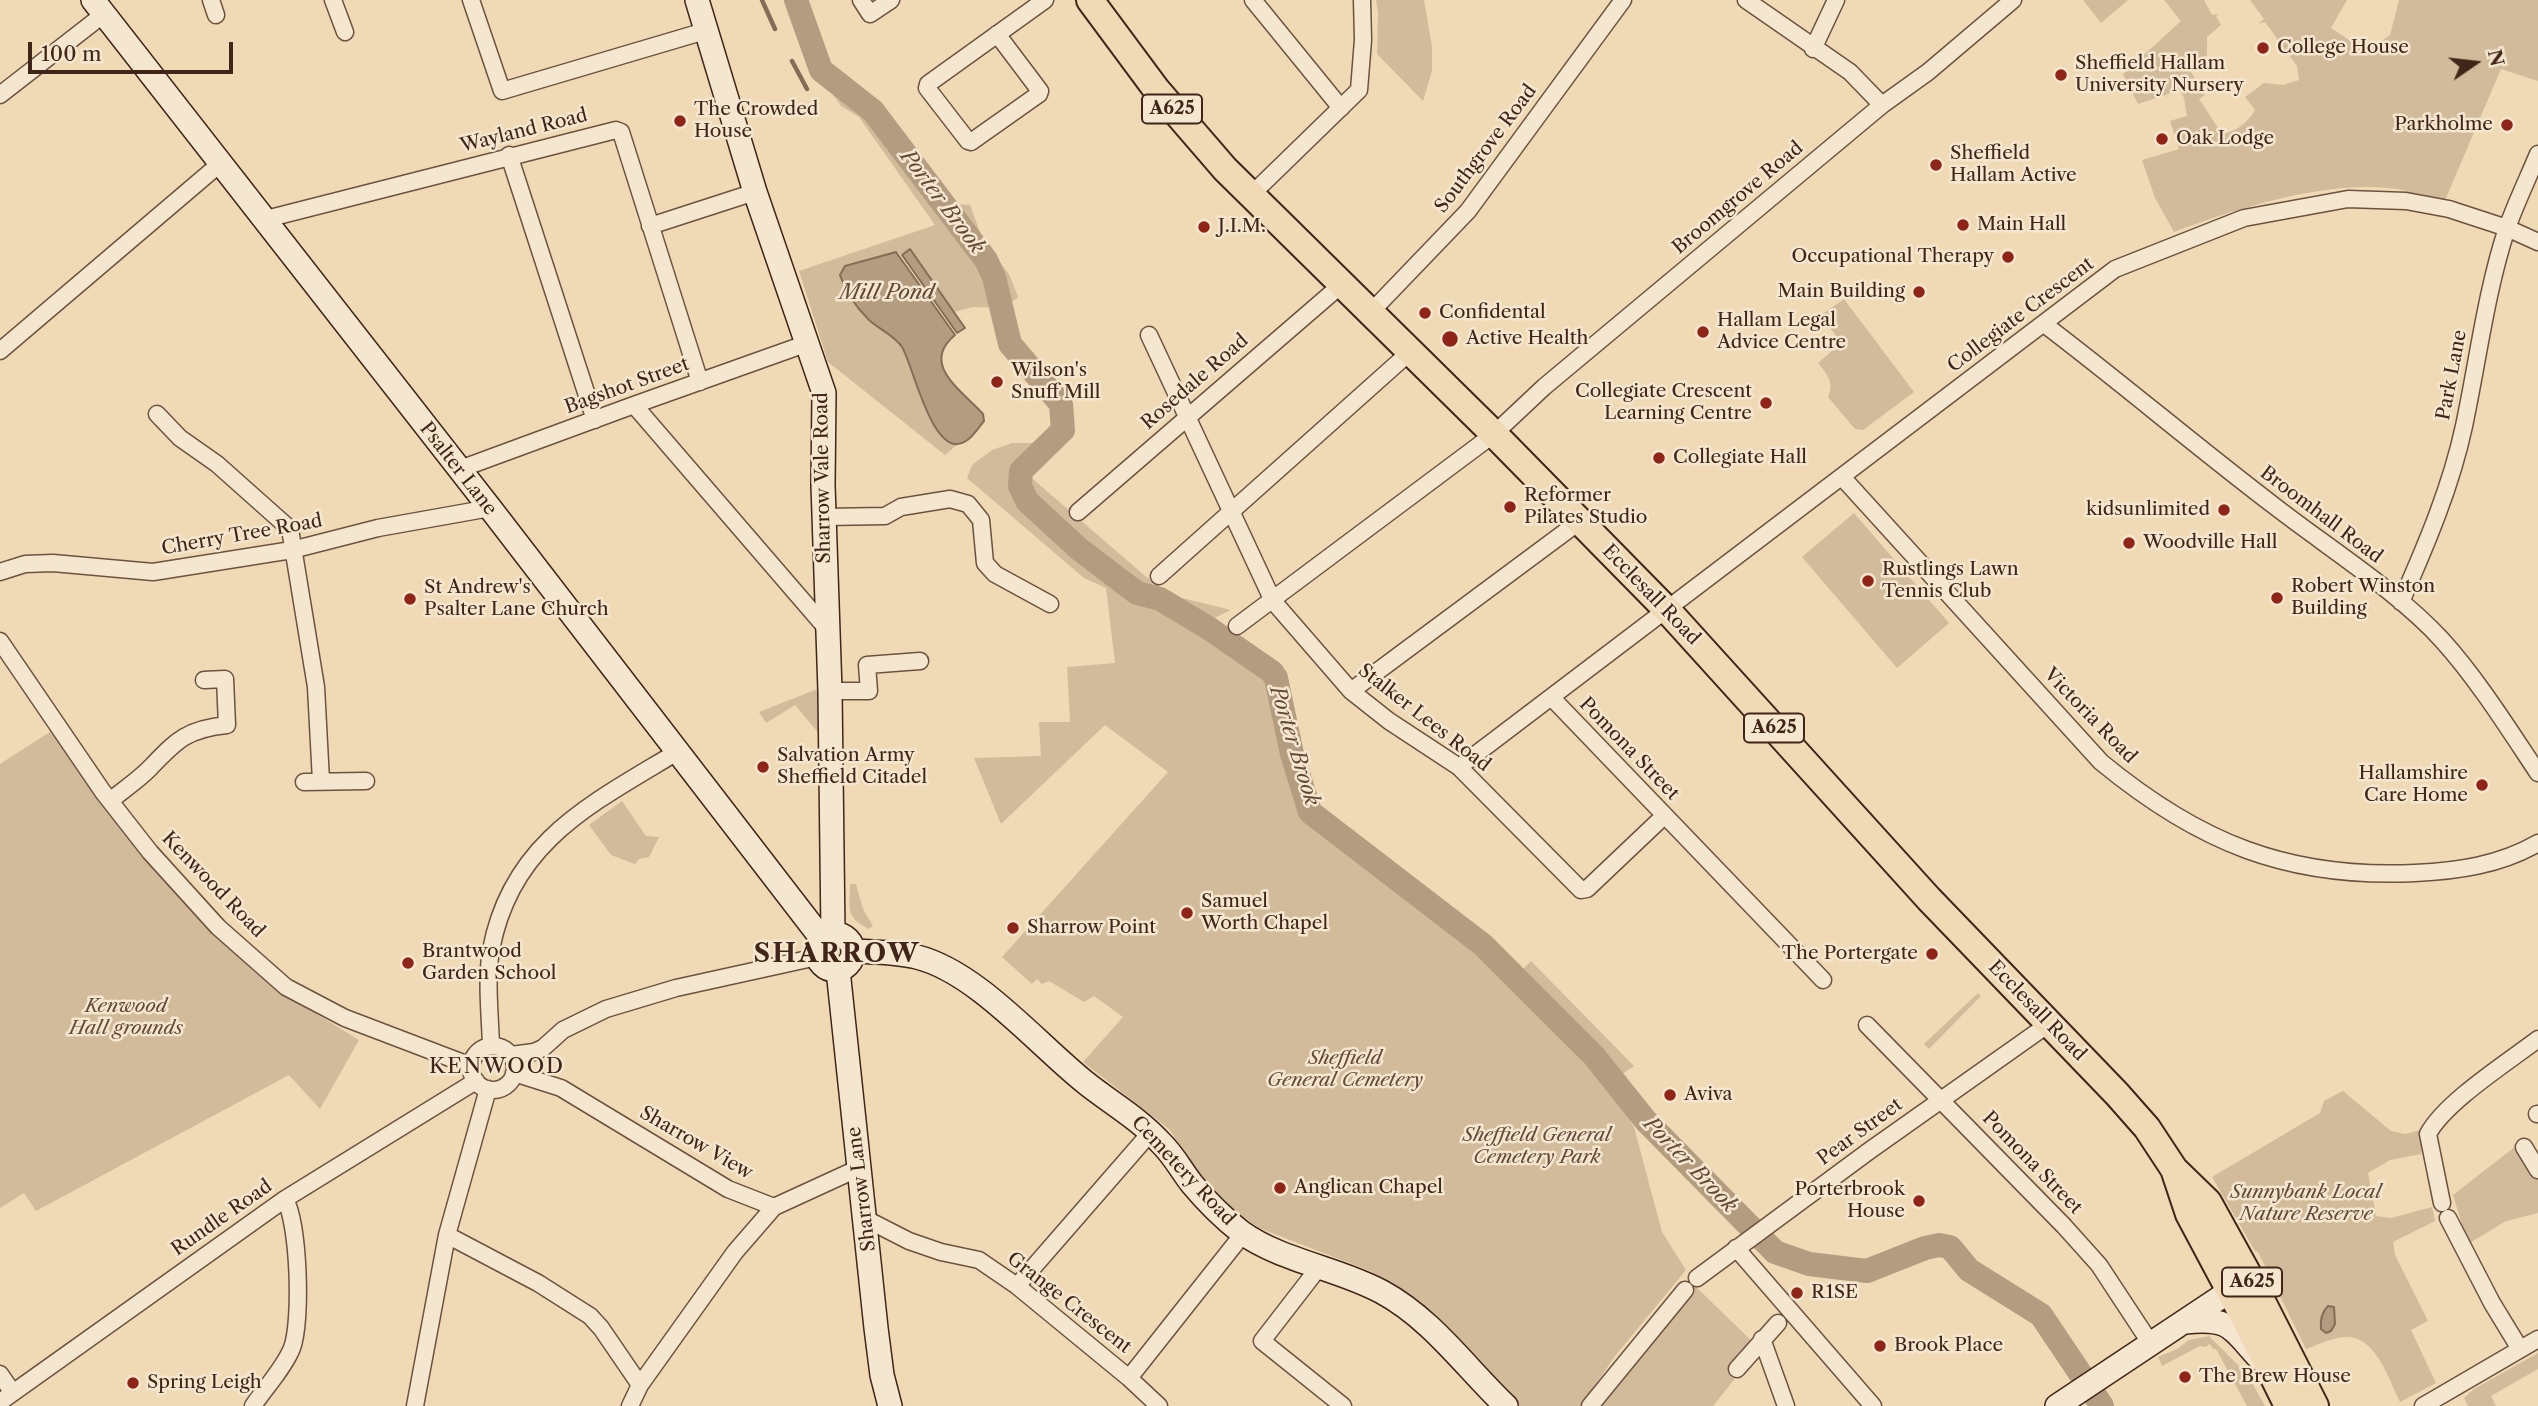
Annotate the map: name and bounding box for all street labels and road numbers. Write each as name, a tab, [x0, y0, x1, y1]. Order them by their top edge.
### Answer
street label: Southgrove Road	[1430, 80, 1542, 218]
road number: A625	[1142, 94, 1202, 124]
street label: Wayland Road	[458, 104, 590, 158]
street label: Broomgrove Road	[1668, 137, 1808, 259]
street label: Collegiate Crescent	[1943, 253, 2099, 377]
street label: Park Lane	[2432, 328, 2472, 422]
street label: Rosedale Road	[1137, 329, 1253, 435]
street label: Bagshot Street	[562, 353, 692, 419]
street label: Sharrow Vale Road	[810, 392, 836, 564]
street label: Psalter Lane	[415, 418, 501, 520]
street label: Broomhall Road	[2255, 462, 2387, 568]
street label: Cherry Tree Road	[160, 510, 324, 560]
street label: Ecclesall Road	[1597, 540, 1705, 650]
street label: Stalker Lees Road	[1353, 659, 1495, 777]
street label: Victoria Road	[2039, 664, 2141, 768]
street label: Pomona Street	[1574, 693, 1684, 805]
road number: A625	[1744, 714, 1804, 742]
street label: Kenwood Road	[157, 827, 269, 943]
street label: Ecclesall Road	[1983, 956, 2091, 1066]
street label: Pear Street	[1813, 1093, 1907, 1171]
street label: Sharrow View	[636, 1102, 756, 1184]
street label: Pomona Street	[1977, 1107, 2087, 1219]
street label: Cemetery Road	[1126, 1111, 1240, 1231]
street label: Sharrow Lane	[843, 1125, 881, 1253]
street label: Rundle Road	[167, 1175, 277, 1261]
street label: Grange Crescent	[1002, 1247, 1136, 1359]
road number: A625	[2222, 1268, 2282, 1296]

